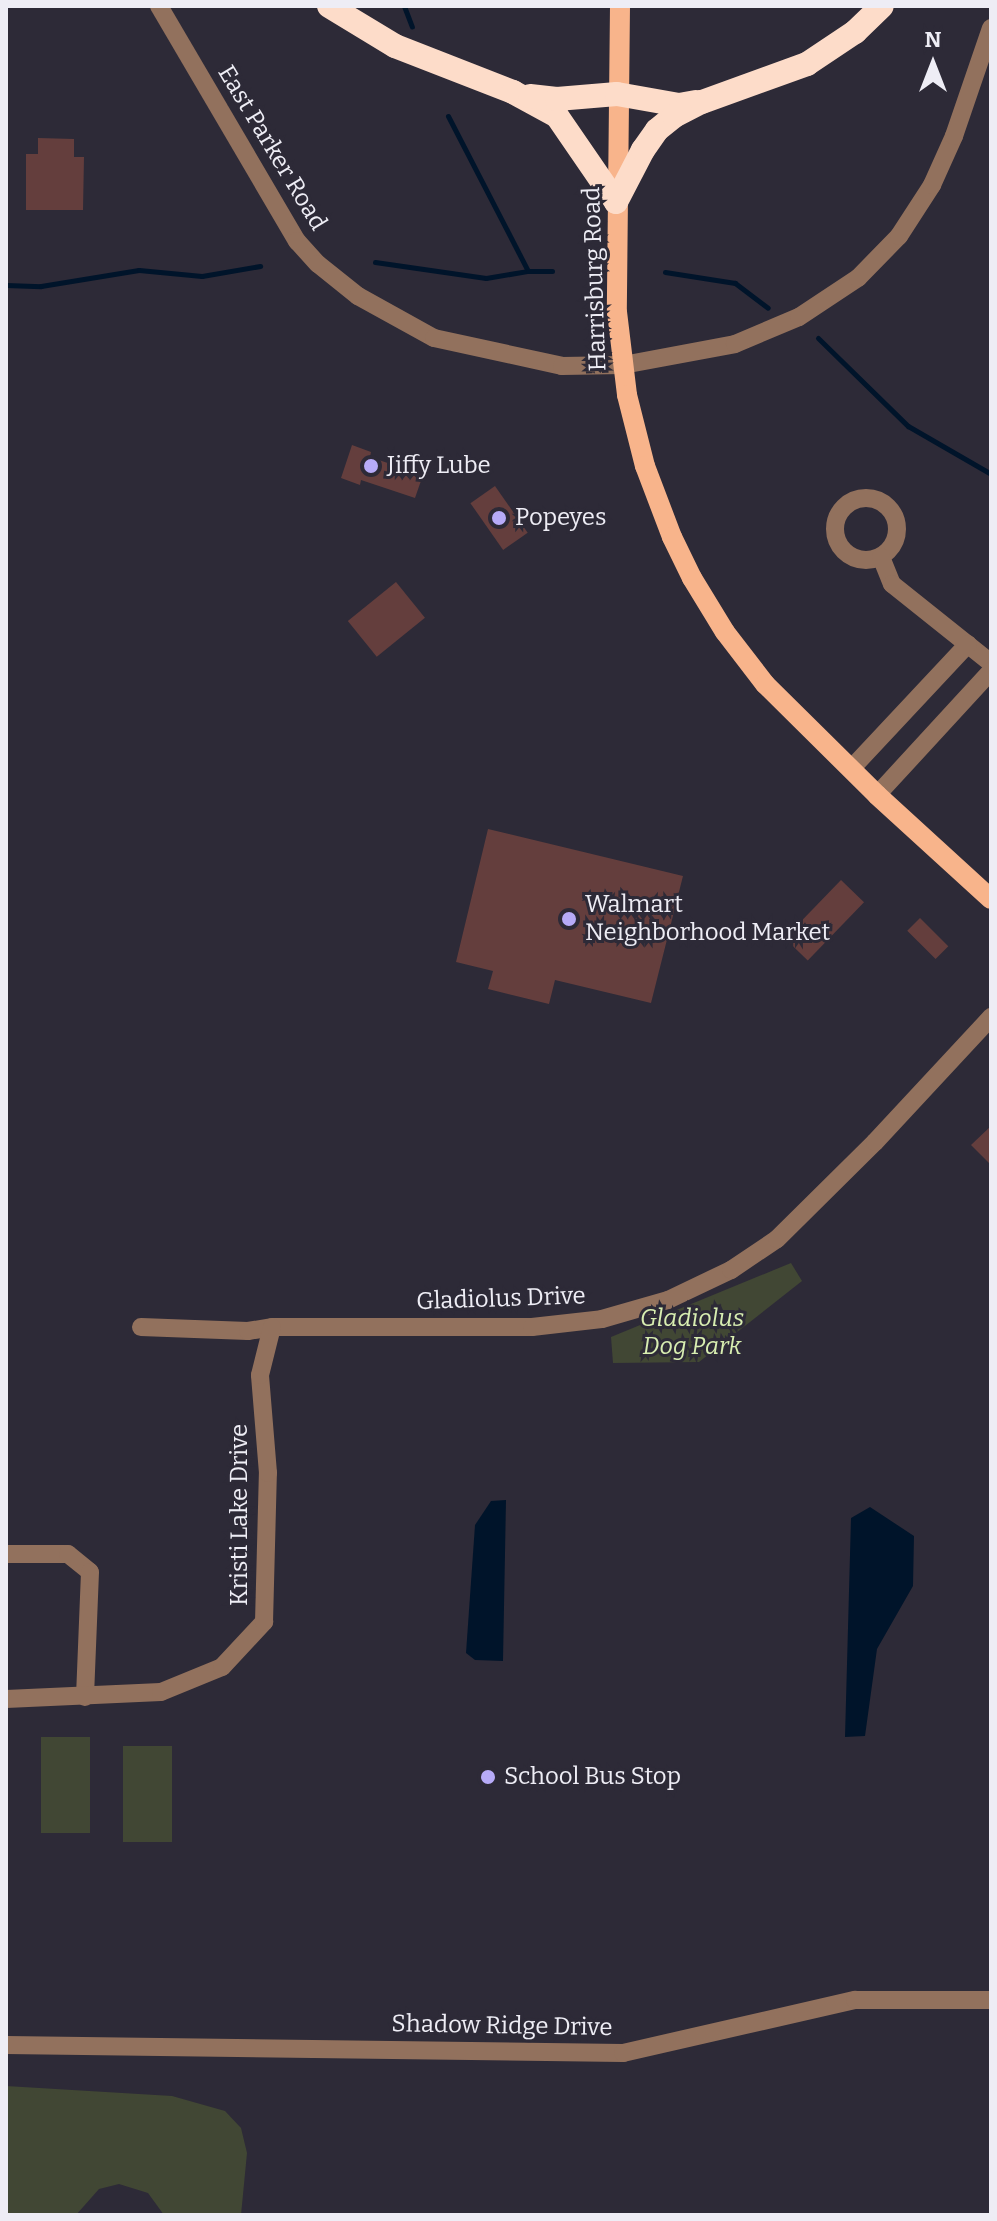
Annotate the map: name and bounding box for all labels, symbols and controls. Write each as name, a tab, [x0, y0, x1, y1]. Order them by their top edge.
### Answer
north arrow	[893, 24, 973, 104]
text: N	[925, 26, 941, 53]
street label: East Parker Road	[211, 60, 333, 236]
street label: Harrisburg Road	[577, 186, 613, 372]
place label: Jiffy Lube	[387, 452, 491, 480]
marker: Jiffy Lube	[362, 457, 380, 475]
place label: Popeyes	[515, 504, 606, 532]
marker: Popeyes	[490, 509, 508, 527]
place label: Walmart Neighborhood Market	[585, 891, 830, 947]
marker: Walmart Neighborhood Market	[560, 910, 578, 928]
street label: Gladiolus Drive	[416, 1282, 586, 1316]
park label: Gladiolus Dog Park	[640, 1305, 744, 1361]
street label: Kristi Lake Drive	[226, 1424, 254, 1606]
place label: School Bus Stop	[504, 1763, 681, 1791]
marker: School Bus Stop	[479, 1768, 497, 1786]
street label: Shadow Ridge Drive	[391, 2010, 613, 2042]

